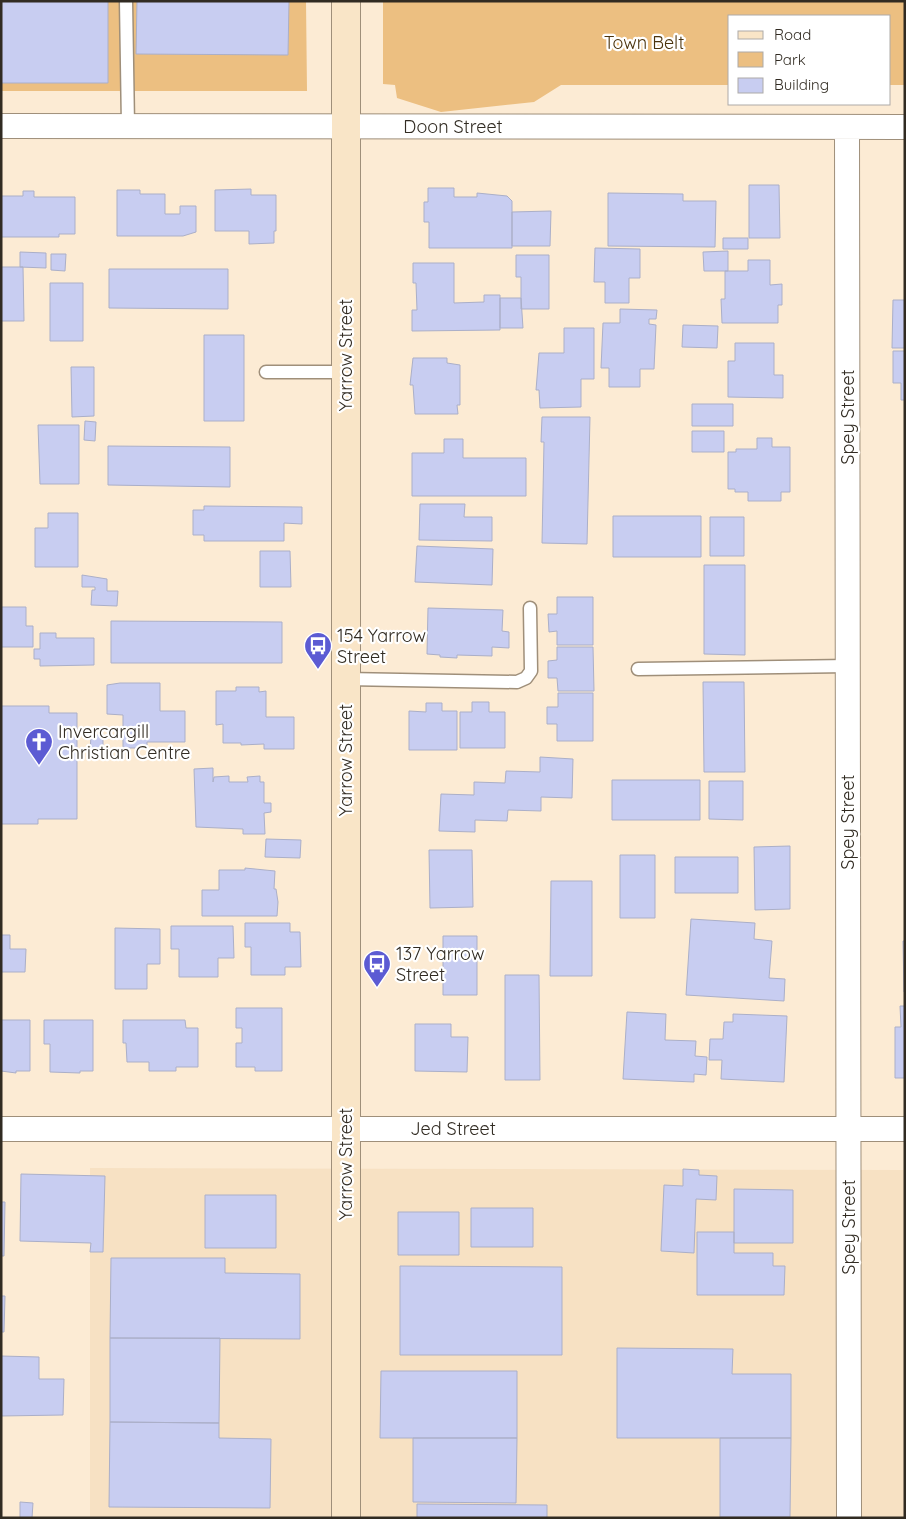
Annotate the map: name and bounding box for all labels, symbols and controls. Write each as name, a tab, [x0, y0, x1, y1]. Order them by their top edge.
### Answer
legend	[728, 15, 891, 105]
text: Road	[774, 25, 811, 44]
park label: Town Belt	[604, 31, 684, 54]
text: Park	[774, 50, 806, 69]
text: Building	[774, 75, 829, 94]
street label: Doon Street	[403, 115, 503, 138]
street label: Yarrow Street	[334, 299, 357, 411]
street label: Spey Street	[836, 369, 859, 465]
place label: 154 Yarrow Street	[337, 624, 426, 668]
bus stop icon: 154 Yarrow Street	[303, 631, 333, 670]
street label: Yarrow Street	[334, 704, 357, 816]
place label: Invercargill Christian Centre	[58, 720, 191, 764]
church icon: Invercargill Christian Centre	[24, 727, 54, 766]
street label: Spey Street	[836, 774, 859, 870]
place label: 137 Yarrow Street	[396, 942, 485, 986]
bus stop icon: 137 Yarrow Street	[362, 949, 392, 988]
street label: Yarrow Street	[334, 1108, 357, 1220]
street label: Jed Street	[410, 1117, 496, 1140]
street label: Spey Street	[837, 1179, 860, 1275]

